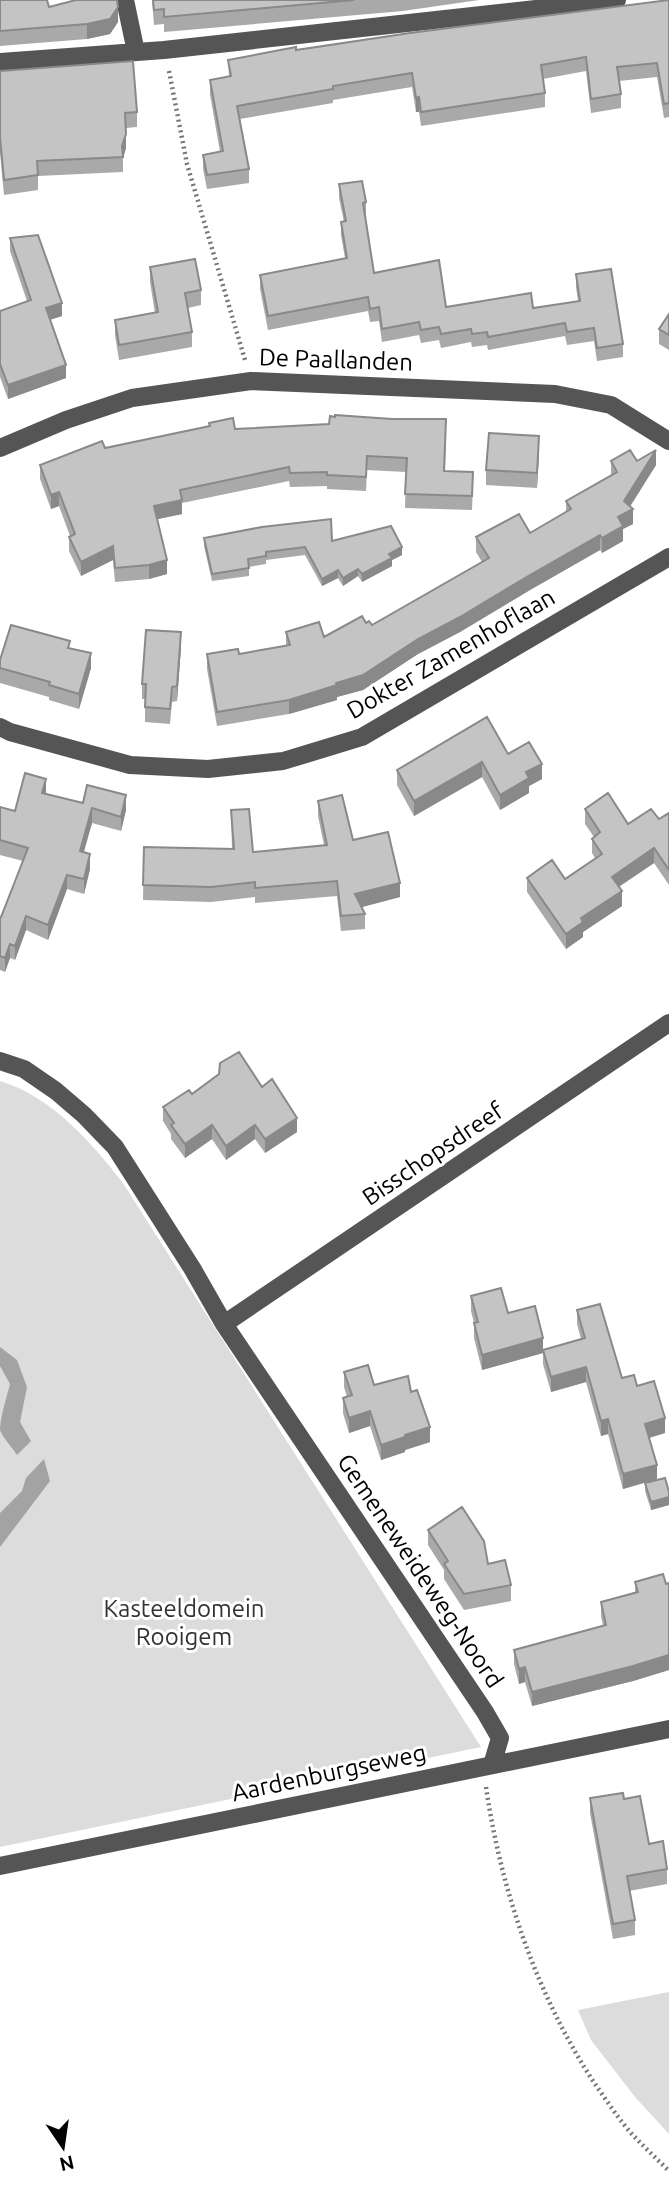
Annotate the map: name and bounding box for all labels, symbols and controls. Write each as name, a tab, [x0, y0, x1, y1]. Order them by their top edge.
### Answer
street label: De Paallanden	[259, 343, 414, 376]
street label: Dokter Zamenhoflaan	[342, 583, 559, 724]
street label: Bisschopsdreef	[357, 1096, 509, 1211]
street label: Gemeneweideweg-Noord	[332, 1449, 509, 1693]
park label: Kasteeldomein Rooigem	[103, 1595, 265, 1650]
street label: Aardenburgseweg	[229, 1739, 428, 1806]
north arrow	[28, 2112, 98, 2182]
text: N	[57, 2151, 76, 2176]

